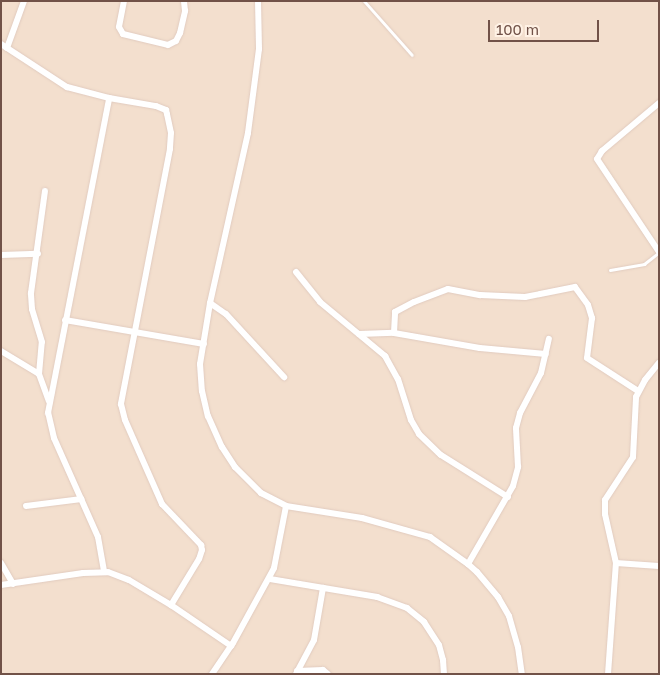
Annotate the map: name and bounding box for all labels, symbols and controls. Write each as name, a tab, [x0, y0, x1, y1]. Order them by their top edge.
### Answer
scale bar	[490, 10, 601, 42]
text: 100 m	[496, 20, 539, 38]

